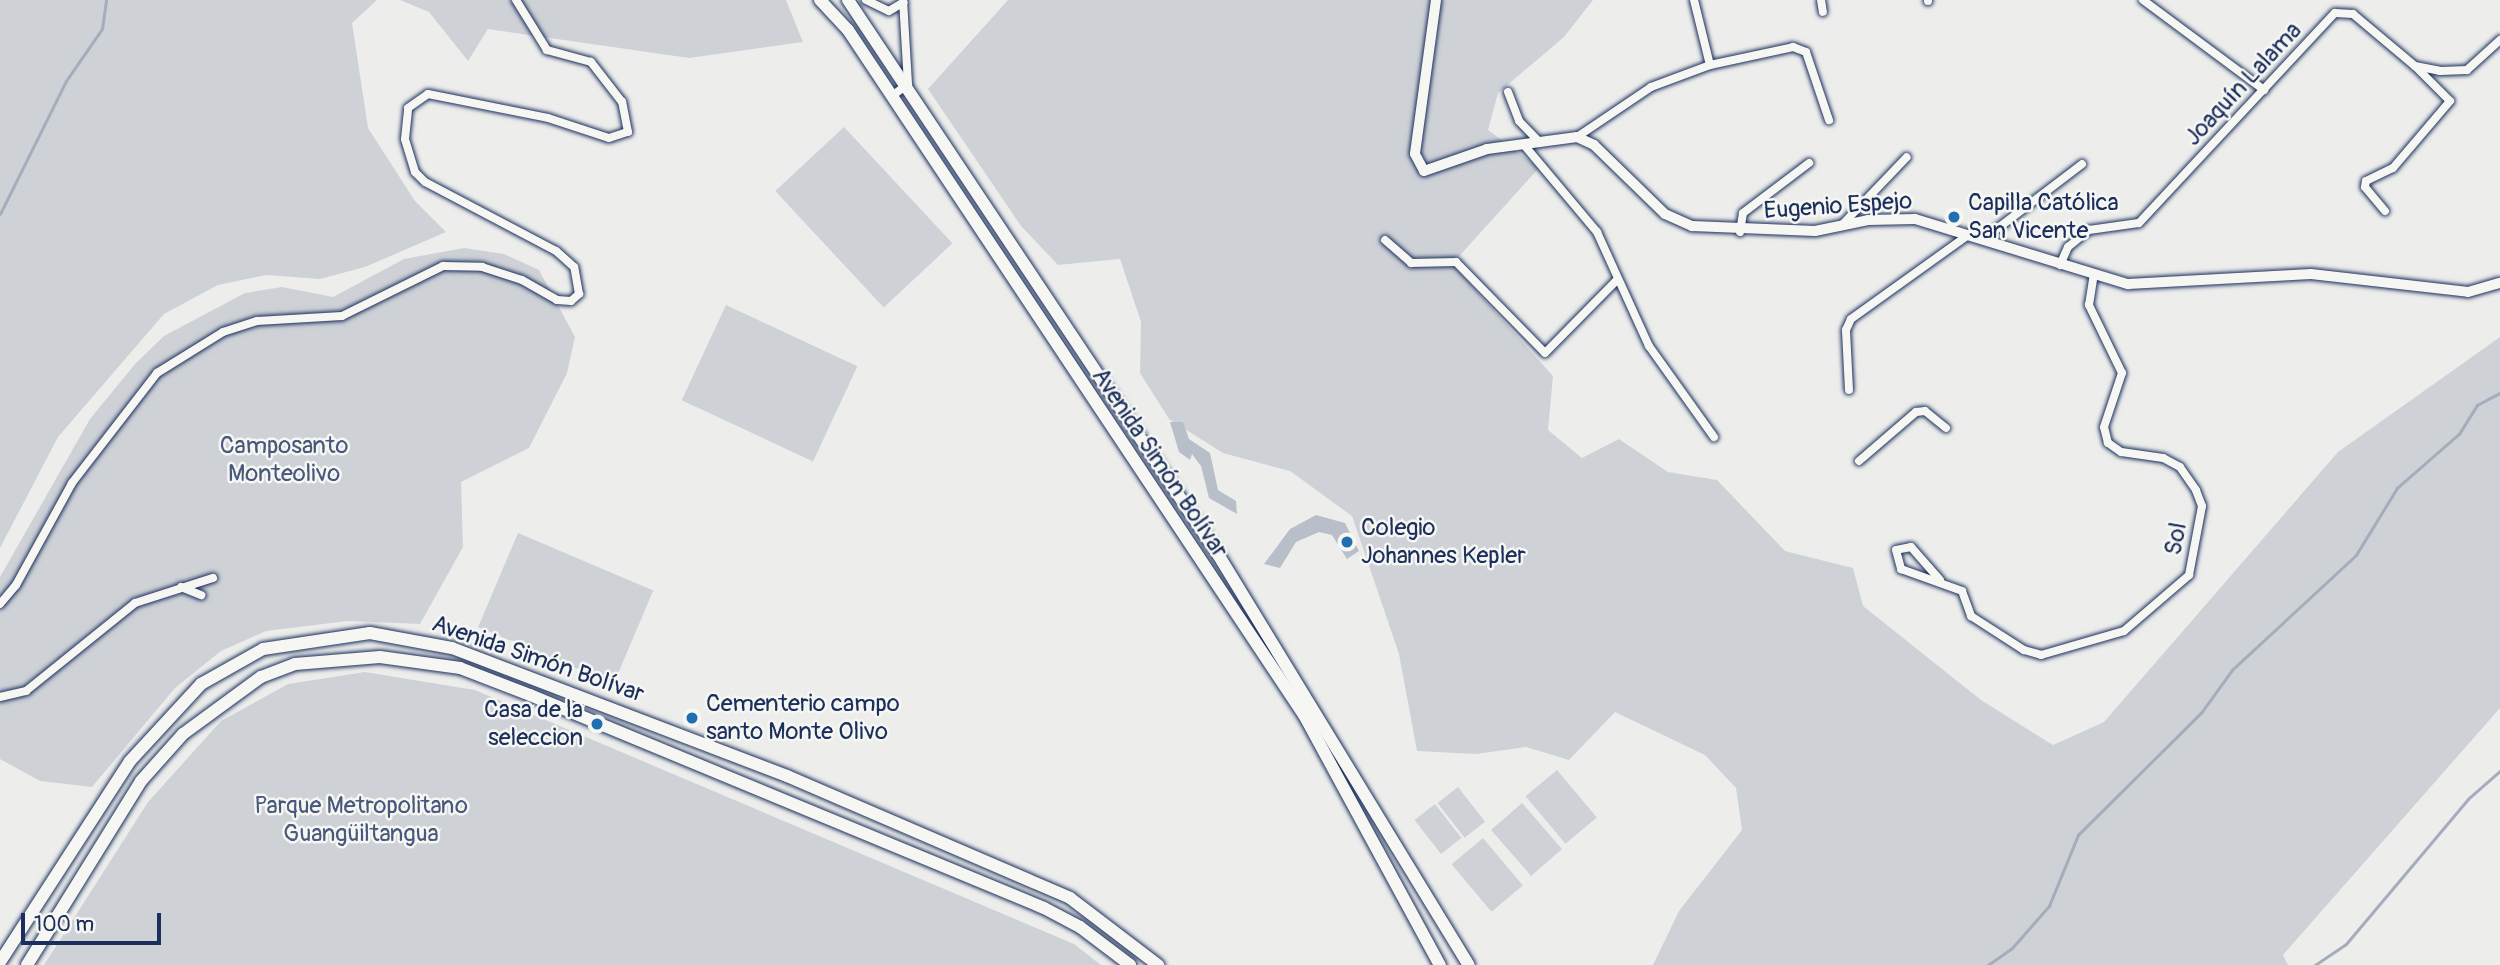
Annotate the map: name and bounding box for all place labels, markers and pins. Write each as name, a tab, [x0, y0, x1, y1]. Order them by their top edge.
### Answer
place label: Capilla Católica San Vicente	[1968, 189, 2119, 245]
marker: Capilla Católica San Vicente	[1946, 209, 1962, 225]
place label: Colegio Johannes Kepler	[1361, 514, 1526, 570]
marker: Colegio Johannes Kepler	[1339, 534, 1355, 550]
place label: Cementerio campo santo Monte Olivo	[706, 690, 900, 746]
place label: Casa de la seleccion	[484, 696, 583, 752]
marker: Cementerio campo santo Monte Olivo	[684, 710, 700, 726]
marker: Casa de la seleccion	[589, 716, 605, 732]

